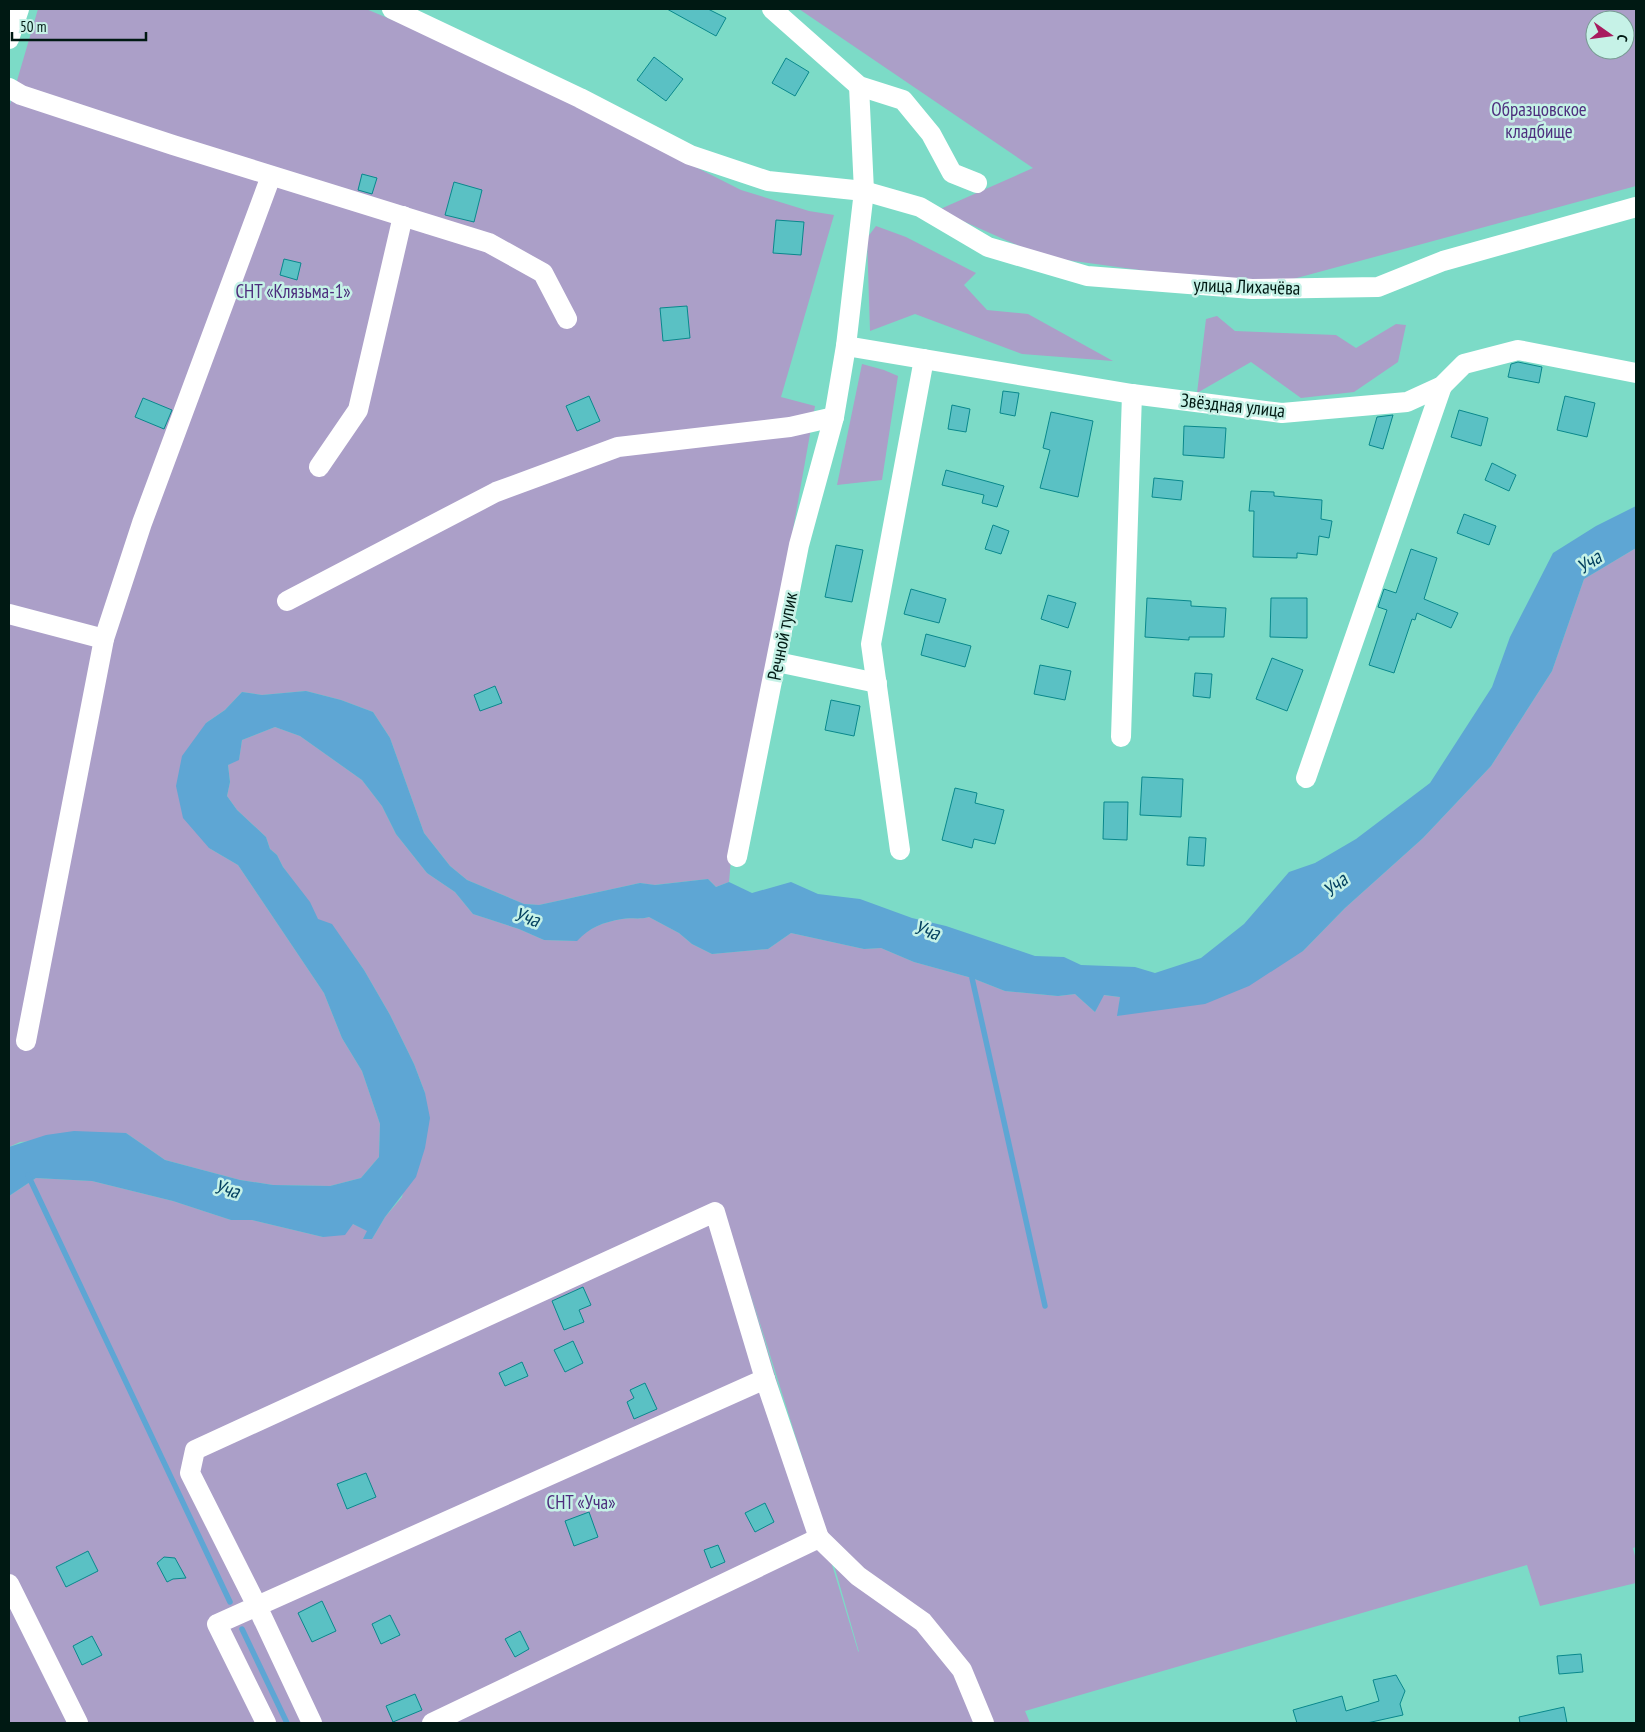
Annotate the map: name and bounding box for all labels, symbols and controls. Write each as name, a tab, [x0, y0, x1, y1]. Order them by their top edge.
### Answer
scale bar	[12, 10, 146, 42]
north arrow	[1585, 10, 1635, 60]
text: 50 m	[20, 17, 46, 36]
text: С	[1613, 33, 1632, 44]
park label: Образцовское кладбище	[1491, 97, 1587, 143]
street label: улица Лихачёва	[1193, 272, 1301, 300]
park label: СНТ «Клязьма-1»	[235, 279, 351, 303]
street label: Звёздная улица	[1180, 388, 1286, 422]
water label: Уча	[1571, 544, 1607, 580]
street label: Речной тупик	[762, 589, 802, 682]
water label: Уча	[1317, 866, 1354, 903]
water label: Уча	[511, 901, 544, 933]
water label: Уча	[911, 914, 944, 946]
water label: Уча	[212, 1173, 243, 1205]
park label: СНТ «Уча»	[546, 1490, 616, 1514]

